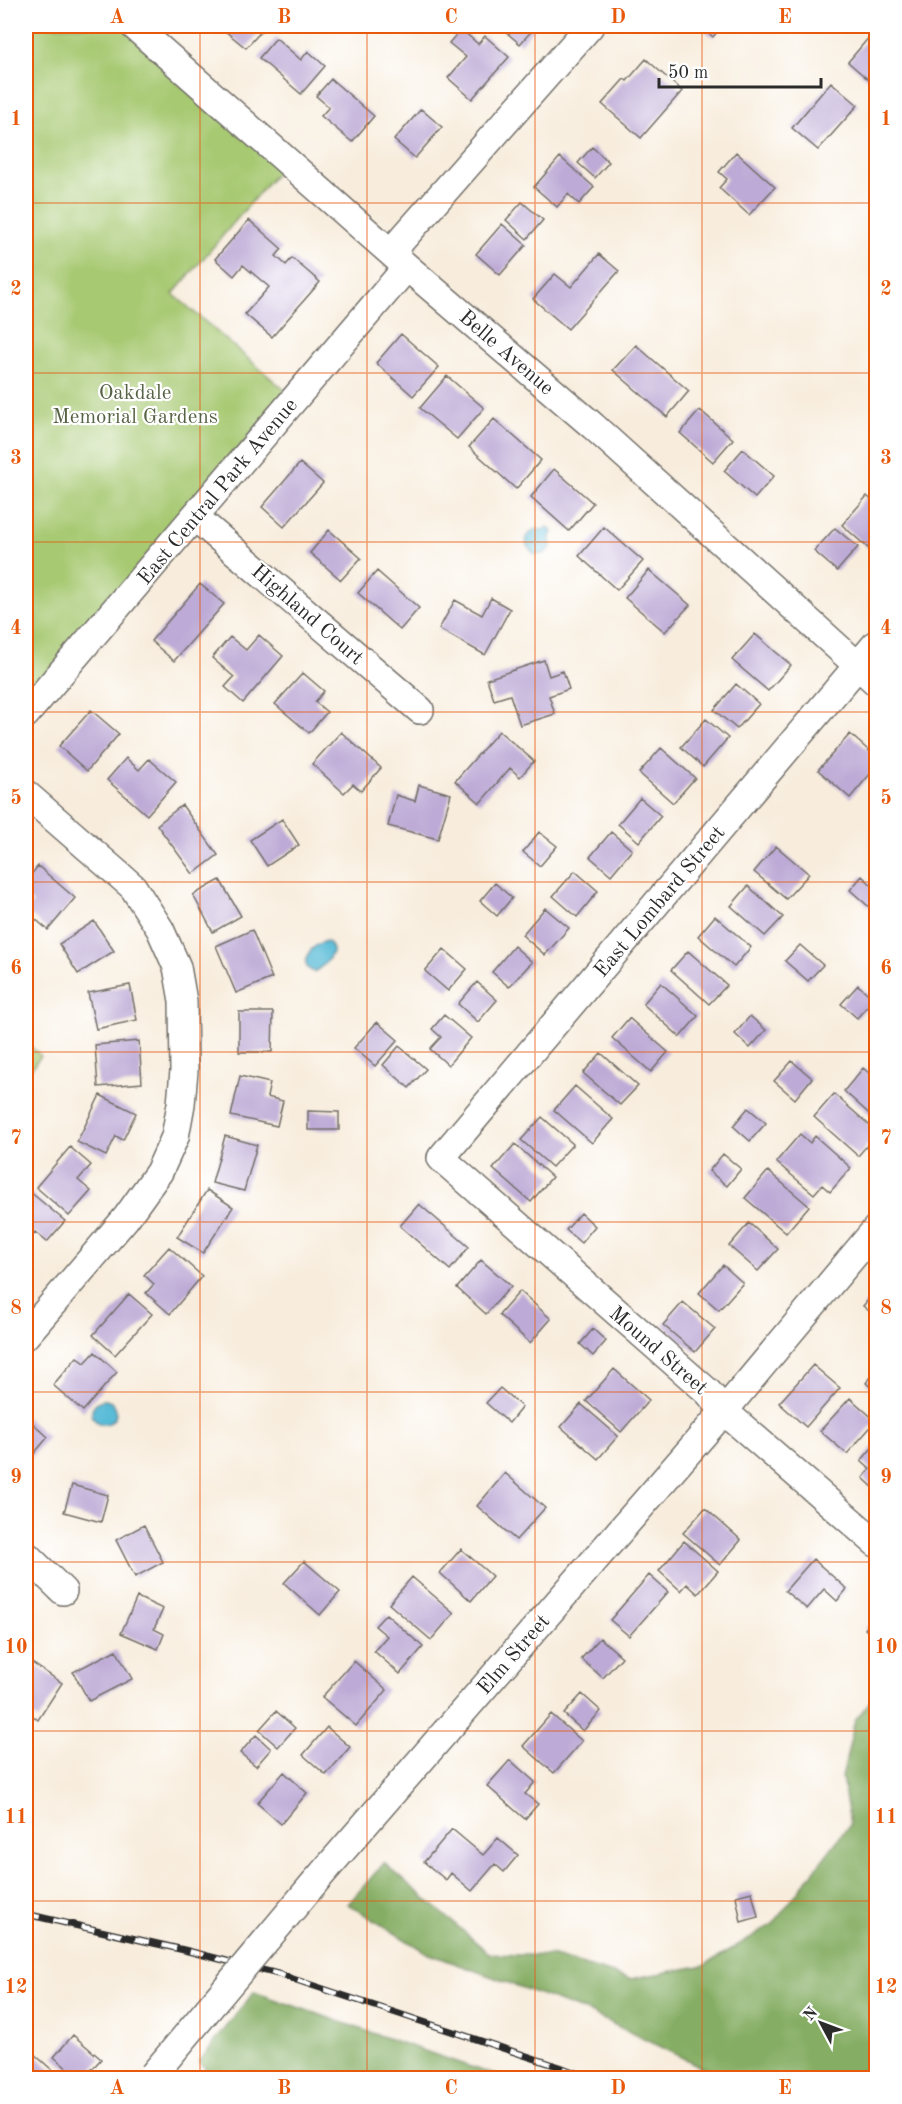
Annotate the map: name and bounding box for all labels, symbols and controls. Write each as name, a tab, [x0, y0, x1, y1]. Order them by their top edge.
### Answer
text: A	[109, 8, 125, 28]
text: B	[277, 8, 291, 28]
text: C	[444, 8, 458, 28]
text: D	[610, 8, 626, 28]
text: E	[778, 8, 792, 28]
scale bar	[659, 51, 821, 89]
text: 50 m	[668, 64, 708, 82]
text: 1	[10, 110, 22, 130]
text: 1	[880, 110, 892, 130]
text: 2	[10, 280, 22, 300]
text: 2	[880, 280, 892, 300]
street label: Belle Avenue	[455, 307, 557, 400]
park label: Oakdale Memorial Gardens	[52, 383, 218, 428]
street label: East Central Park Avenue	[134, 395, 302, 589]
text: 3	[10, 449, 22, 469]
text: 3	[880, 449, 892, 469]
street label: Highland Court	[247, 561, 367, 669]
text: 4	[10, 619, 22, 639]
text: 4	[880, 619, 892, 639]
text: 5	[10, 788, 22, 809]
text: 5	[880, 788, 892, 809]
street label: East Lombard Street	[591, 822, 729, 982]
text: 6	[10, 959, 22, 979]
text: 6	[880, 959, 892, 979]
text: 7	[10, 1129, 22, 1149]
text: 7	[880, 1129, 892, 1149]
text: 8	[10, 1299, 22, 1319]
text: 8	[880, 1299, 892, 1319]
street label: Mound Street	[605, 1303, 711, 1399]
text: 9	[10, 1468, 22, 1488]
text: 9	[880, 1468, 892, 1488]
street label: Elm Street	[474, 1611, 554, 1699]
text: 10	[4, 1638, 28, 1658]
text: 10	[874, 1638, 898, 1658]
text: 11	[4, 1808, 28, 1828]
text: 11	[874, 1808, 898, 1828]
text: 12	[4, 1978, 28, 1998]
text: 12	[874, 1978, 898, 1998]
north arrow	[791, 1993, 851, 2053]
text: N	[801, 2004, 822, 2024]
text: A	[109, 2079, 125, 2099]
text: B	[277, 2079, 291, 2099]
text: C	[444, 2079, 458, 2099]
text: D	[610, 2079, 626, 2099]
text: E	[778, 2079, 792, 2099]

